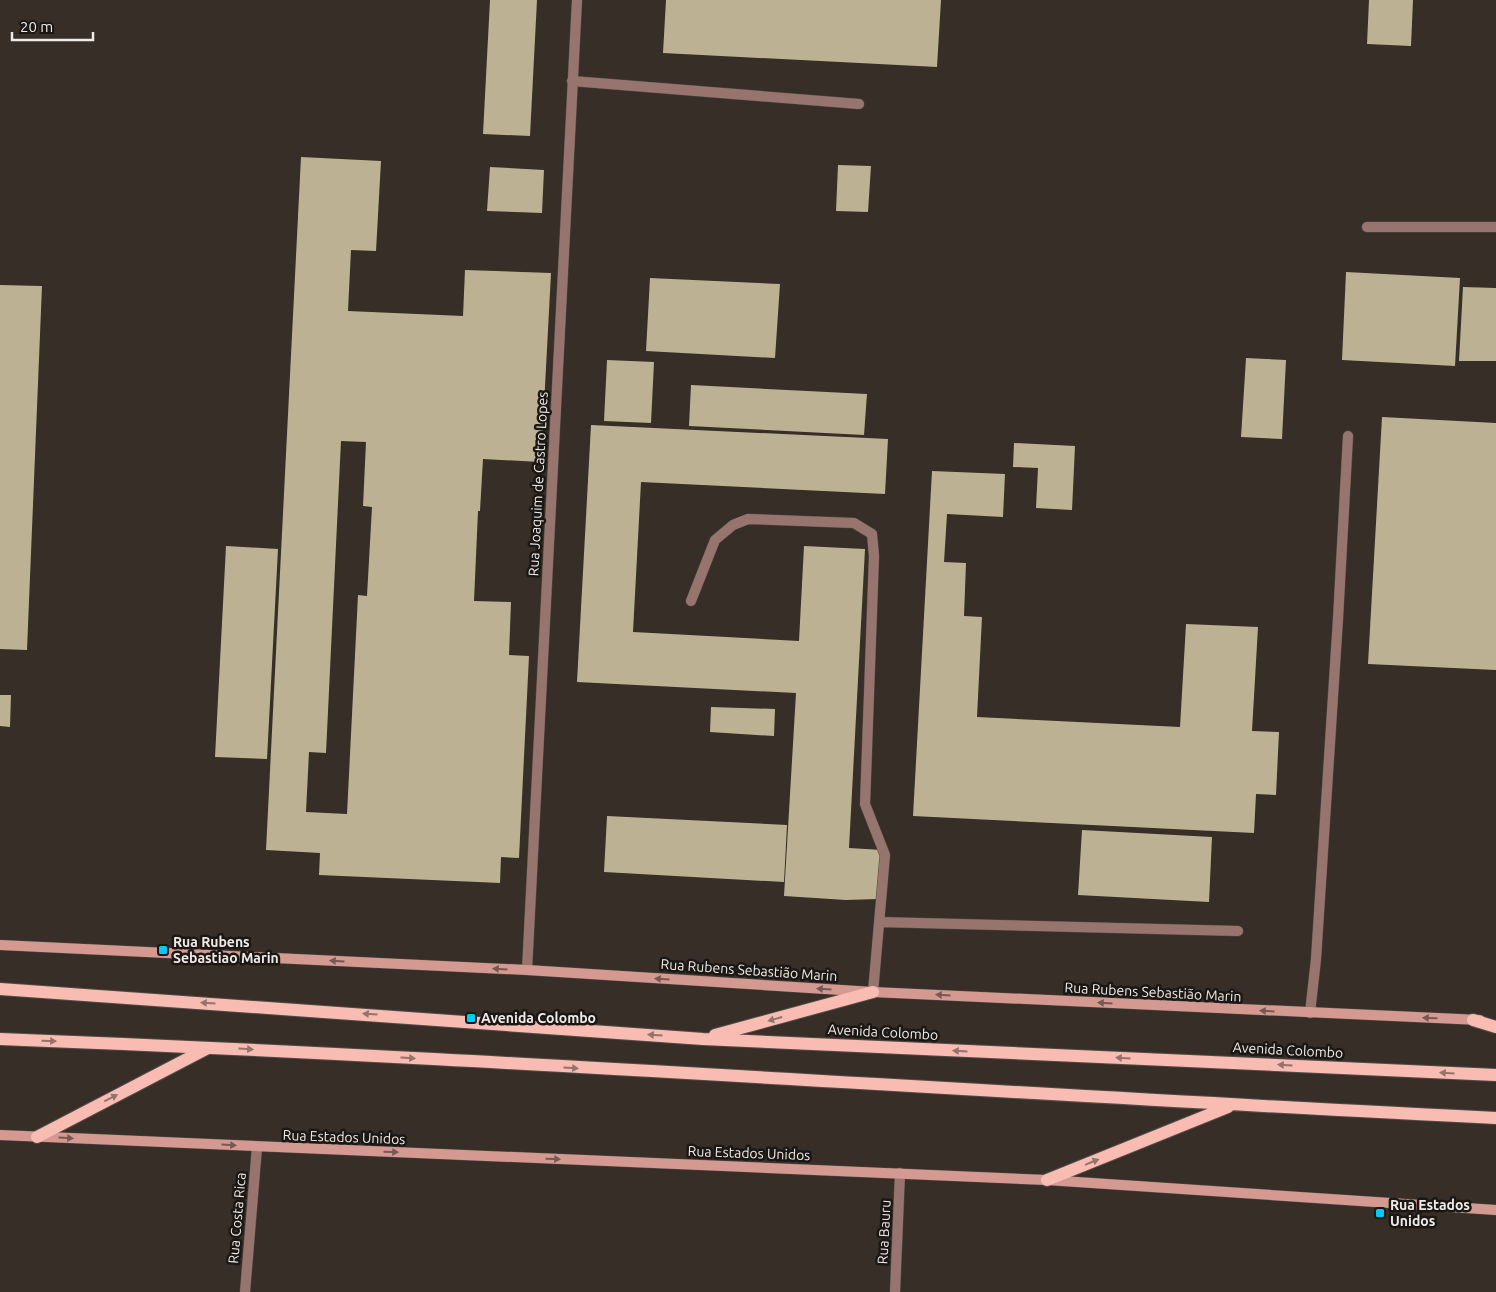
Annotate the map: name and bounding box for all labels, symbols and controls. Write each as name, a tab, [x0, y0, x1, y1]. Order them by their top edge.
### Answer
scale bar	[12, 10, 94, 42]
text: 20 m	[20, 18, 53, 35]
street label: Rua Joaquim de Castro Lopes	[525, 391, 551, 577]
place label: Rua Rubens Sebastiao Marin	[173, 934, 279, 966]
marker: Rua Rubens Sebastiao Marin	[157, 944, 169, 956]
street label: Rua Rubens Sebastião Marin	[660, 956, 838, 984]
one-way arrow	[329, 957, 345, 965]
one-way arrow	[491, 964, 507, 972]
one-way arrow	[654, 974, 670, 982]
street label: Rua Rubens Sebastião Marin	[1064, 979, 1242, 1005]
one-way arrow	[816, 984, 832, 992]
one-way arrow	[935, 991, 951, 999]
one-way arrow	[200, 999, 216, 1007]
one-way arrow	[1097, 999, 1113, 1007]
one-way arrow	[1259, 1007, 1275, 1015]
one-way arrow	[362, 1010, 378, 1018]
place label: Avenida Colombo	[481, 1010, 596, 1026]
marker: Avenida Colombo	[465, 1012, 477, 1024]
one-way arrow	[1422, 1014, 1438, 1022]
one-way arrow	[768, 1015, 783, 1023]
street label: Avenida Colombo	[827, 1021, 939, 1043]
one-way arrow	[646, 1031, 662, 1039]
one-way arrow	[41, 1037, 57, 1045]
street label: Avenida Colombo	[1232, 1039, 1344, 1061]
one-way arrow	[238, 1046, 254, 1054]
one-way arrow	[952, 1046, 968, 1054]
one-way arrow	[1114, 1054, 1130, 1062]
one-way arrow	[401, 1055, 417, 1063]
one-way arrow	[1277, 1061, 1293, 1069]
one-way arrow	[563, 1064, 579, 1072]
one-way arrow	[1439, 1068, 1455, 1076]
one-way arrow	[104, 1094, 118, 1102]
street label: Rua Estados Unidos	[282, 1127, 406, 1147]
one-way arrow	[58, 1134, 74, 1142]
one-way arrow	[221, 1142, 237, 1150]
street label: Rua Estados Unidos	[687, 1143, 811, 1163]
one-way arrow	[383, 1149, 399, 1157]
one-way arrow	[546, 1155, 562, 1163]
one-way arrow	[1085, 1157, 1099, 1165]
street label: Rua Costa Rica	[225, 1172, 249, 1264]
place label: Rua Estados Unidos	[1390, 1197, 1470, 1229]
street label: Rua Bauru	[874, 1199, 894, 1265]
marker: Rua Estados Unidos	[1374, 1207, 1386, 1219]

